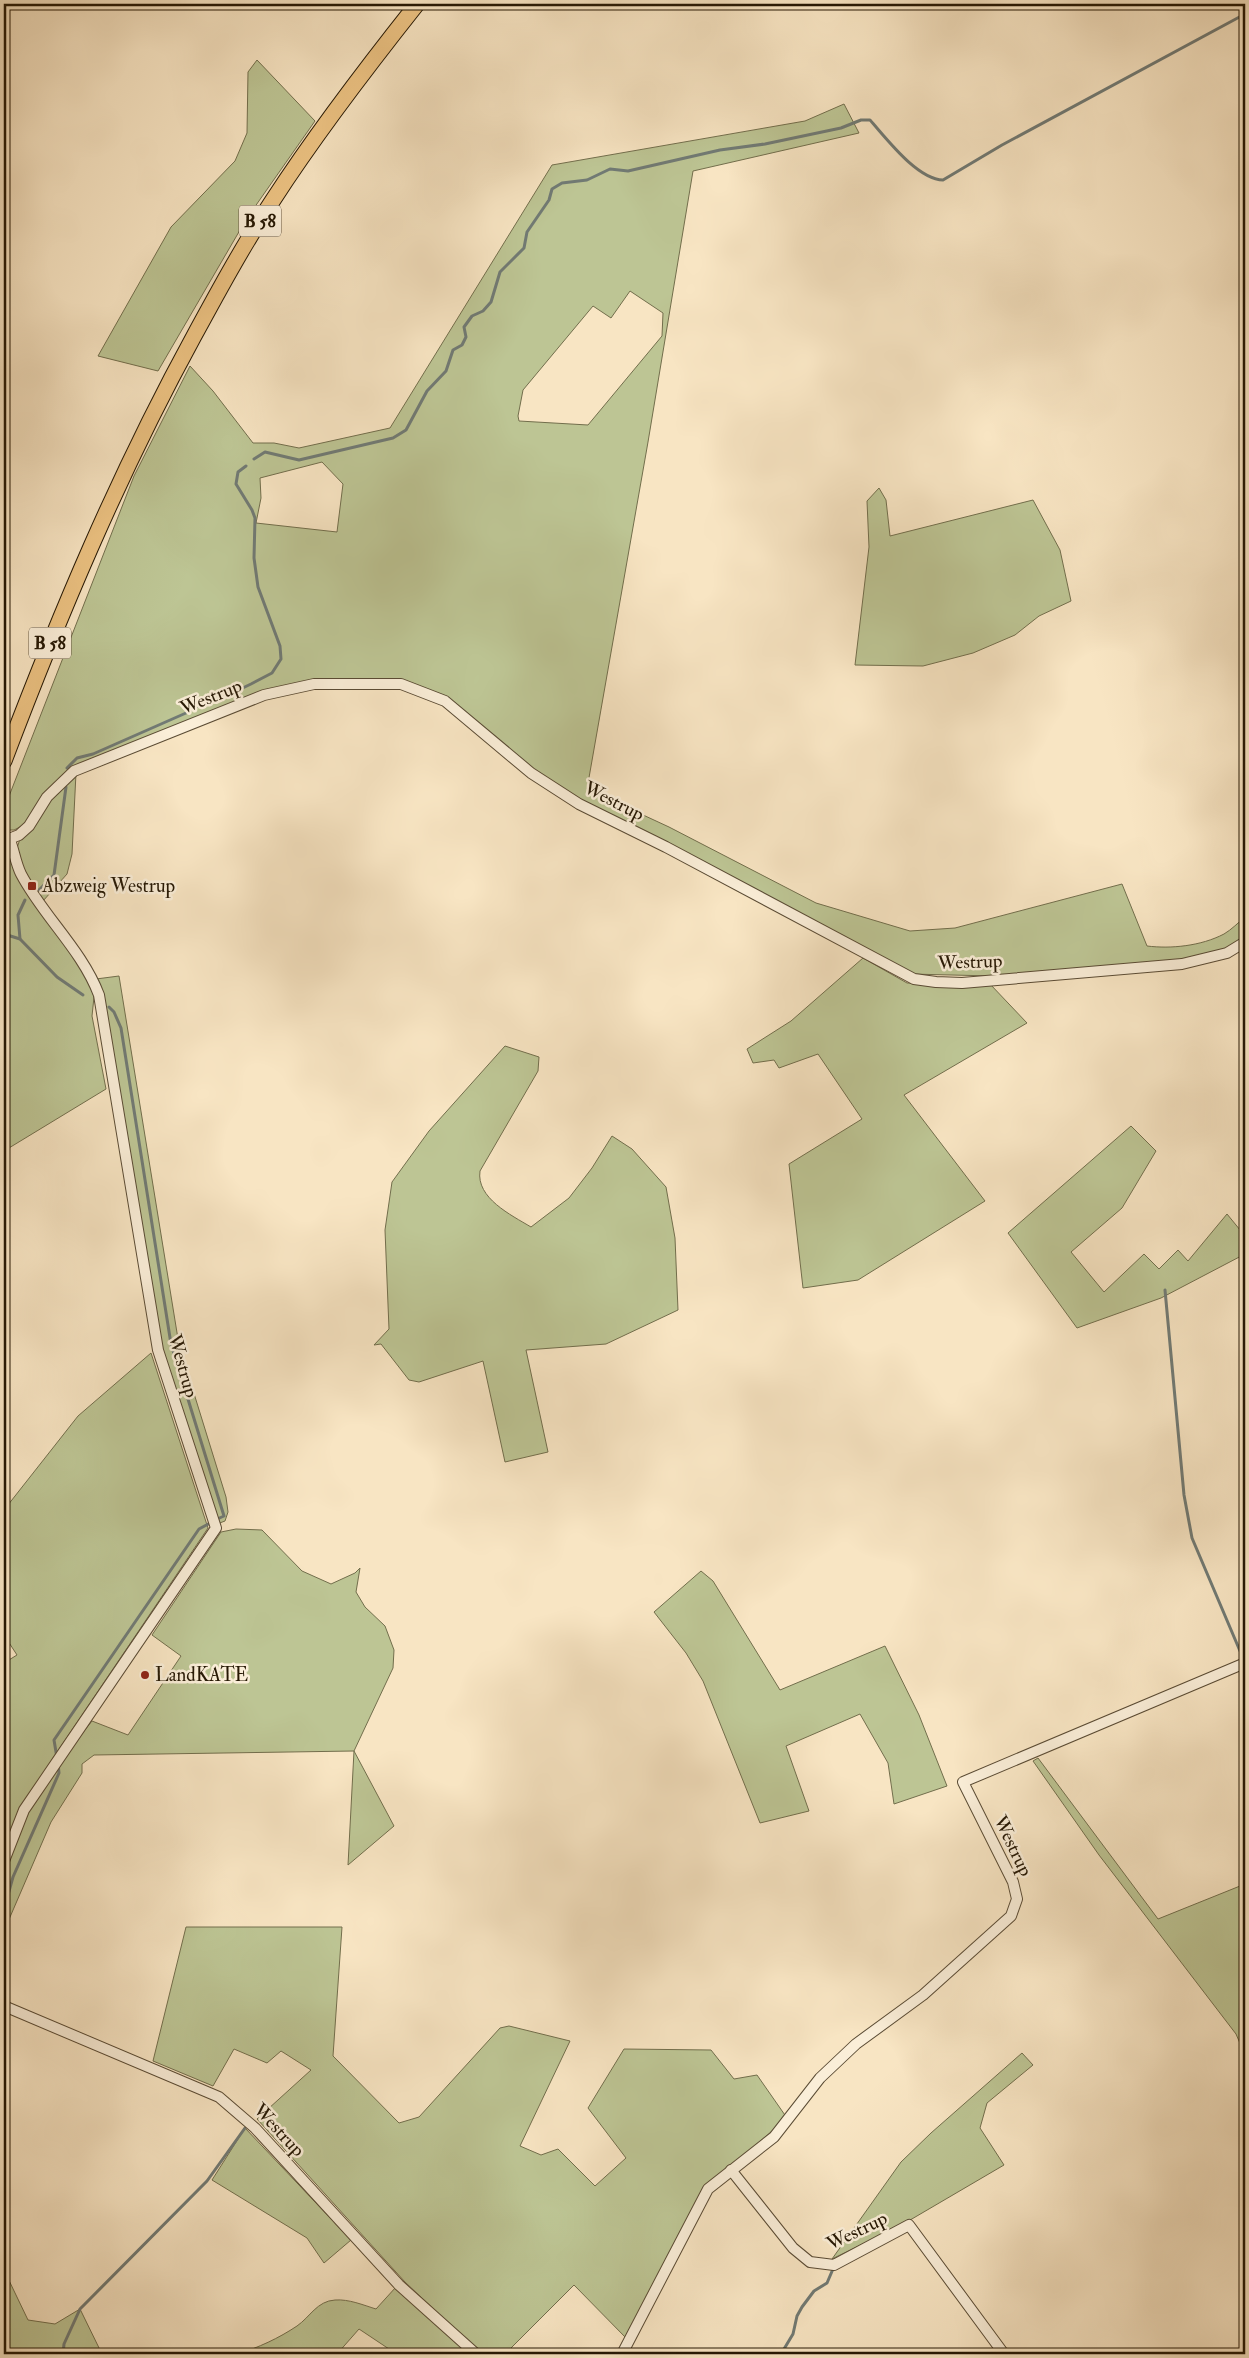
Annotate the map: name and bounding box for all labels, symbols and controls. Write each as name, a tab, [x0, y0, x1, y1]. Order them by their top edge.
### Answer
road number: B 58	[239, 206, 281, 237]
road number: B 58	[29, 628, 71, 658]
street label: Westrup	[176, 674, 246, 722]
street label: Westrup	[578, 775, 648, 827]
place label: Abzweig Westrup	[41, 874, 175, 899]
marker: Abzweig Westrup	[26, 880, 38, 892]
street label: Westrup	[936, 949, 1003, 976]
street label: Westrup	[161, 1331, 203, 1401]
place label: LandKATE	[155, 1663, 249, 1687]
marker: LandKATE	[139, 1669, 151, 1681]
street label: Westrup	[987, 1811, 1038, 1881]
street label: Westrup	[247, 2097, 310, 2163]
street label: Westrup	[822, 2206, 892, 2257]

